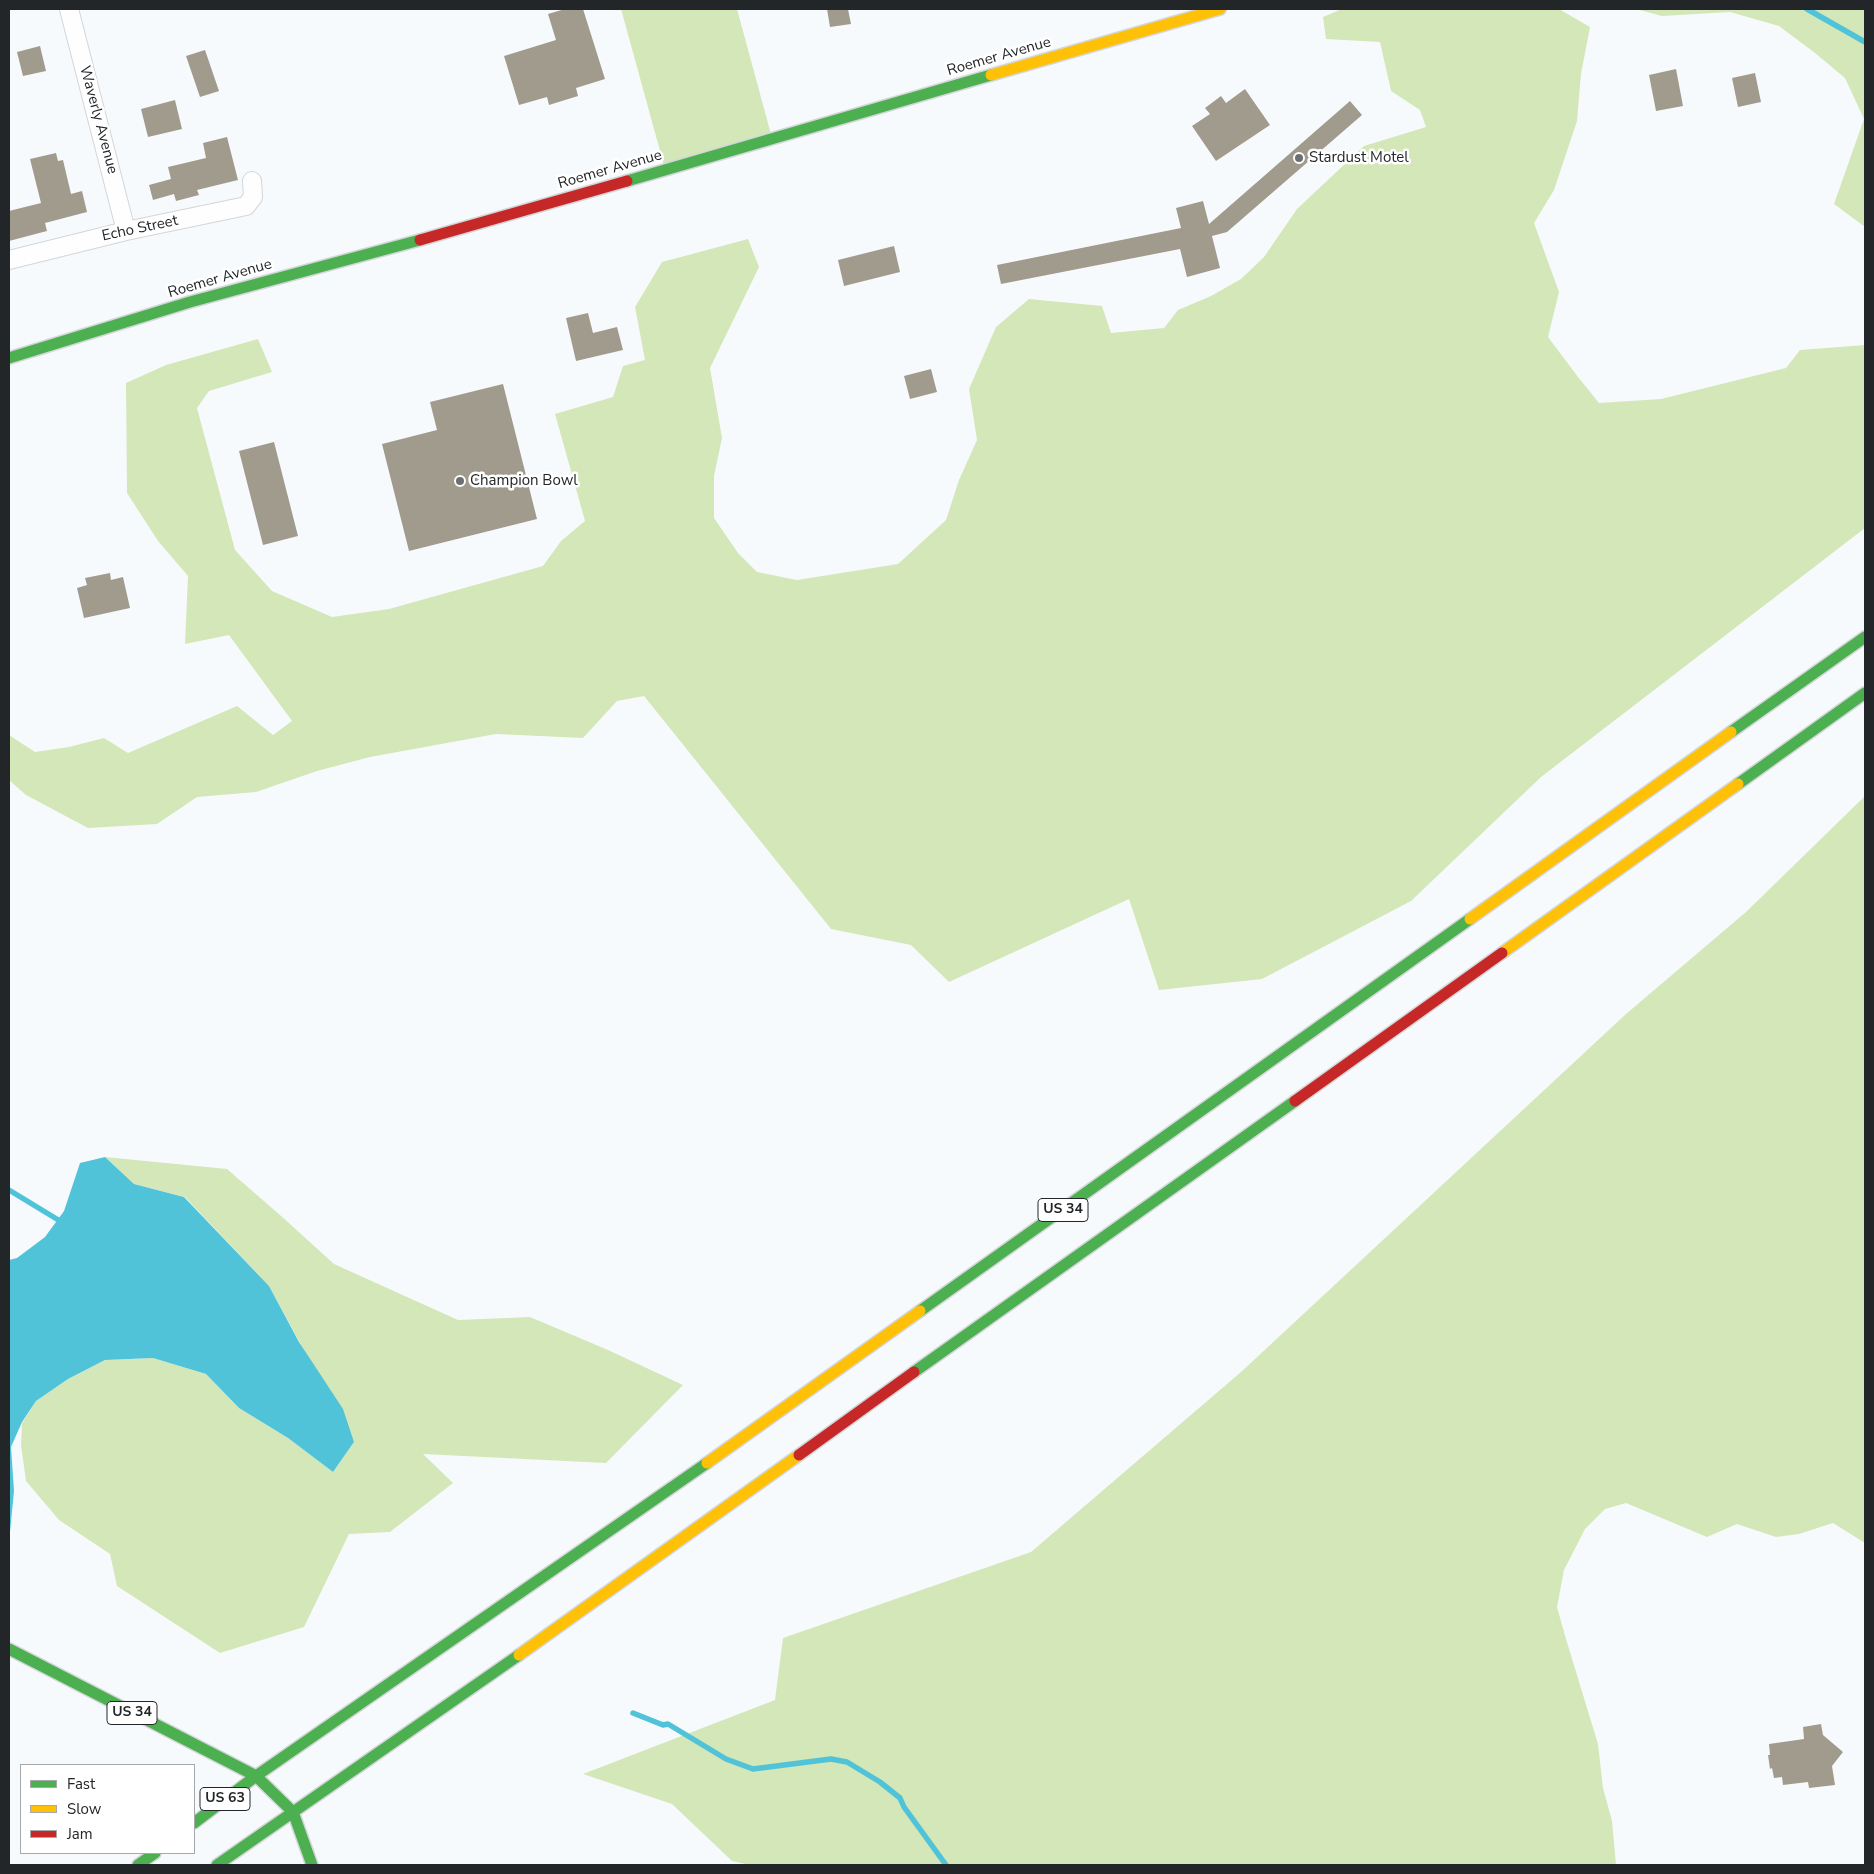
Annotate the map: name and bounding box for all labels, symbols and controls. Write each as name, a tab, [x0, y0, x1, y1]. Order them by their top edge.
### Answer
street label: Roemer Avenue	[945, 34, 1053, 80]
street label: Waverly Avenue	[75, 64, 121, 176]
street label: Roemer Avenue	[556, 147, 664, 193]
place label: Stardust Motel	[1309, 149, 1409, 167]
marker: Stardust Motel	[1293, 152, 1305, 164]
street label: Echo Street	[100, 212, 180, 246]
street label: Roemer Avenue	[166, 256, 274, 302]
place label: Champion Bowl	[470, 472, 578, 490]
marker: Champion Bowl	[454, 475, 466, 487]
road number: US 34	[1038, 1198, 1088, 1222]
road number: US 34	[107, 1702, 157, 1725]
legend	[20, 1764, 195, 1854]
text: Fast	[67, 1774, 95, 1794]
road number: US 63	[200, 1788, 250, 1810]
text: Slow	[67, 1799, 101, 1819]
text: Jam	[67, 1824, 93, 1844]

